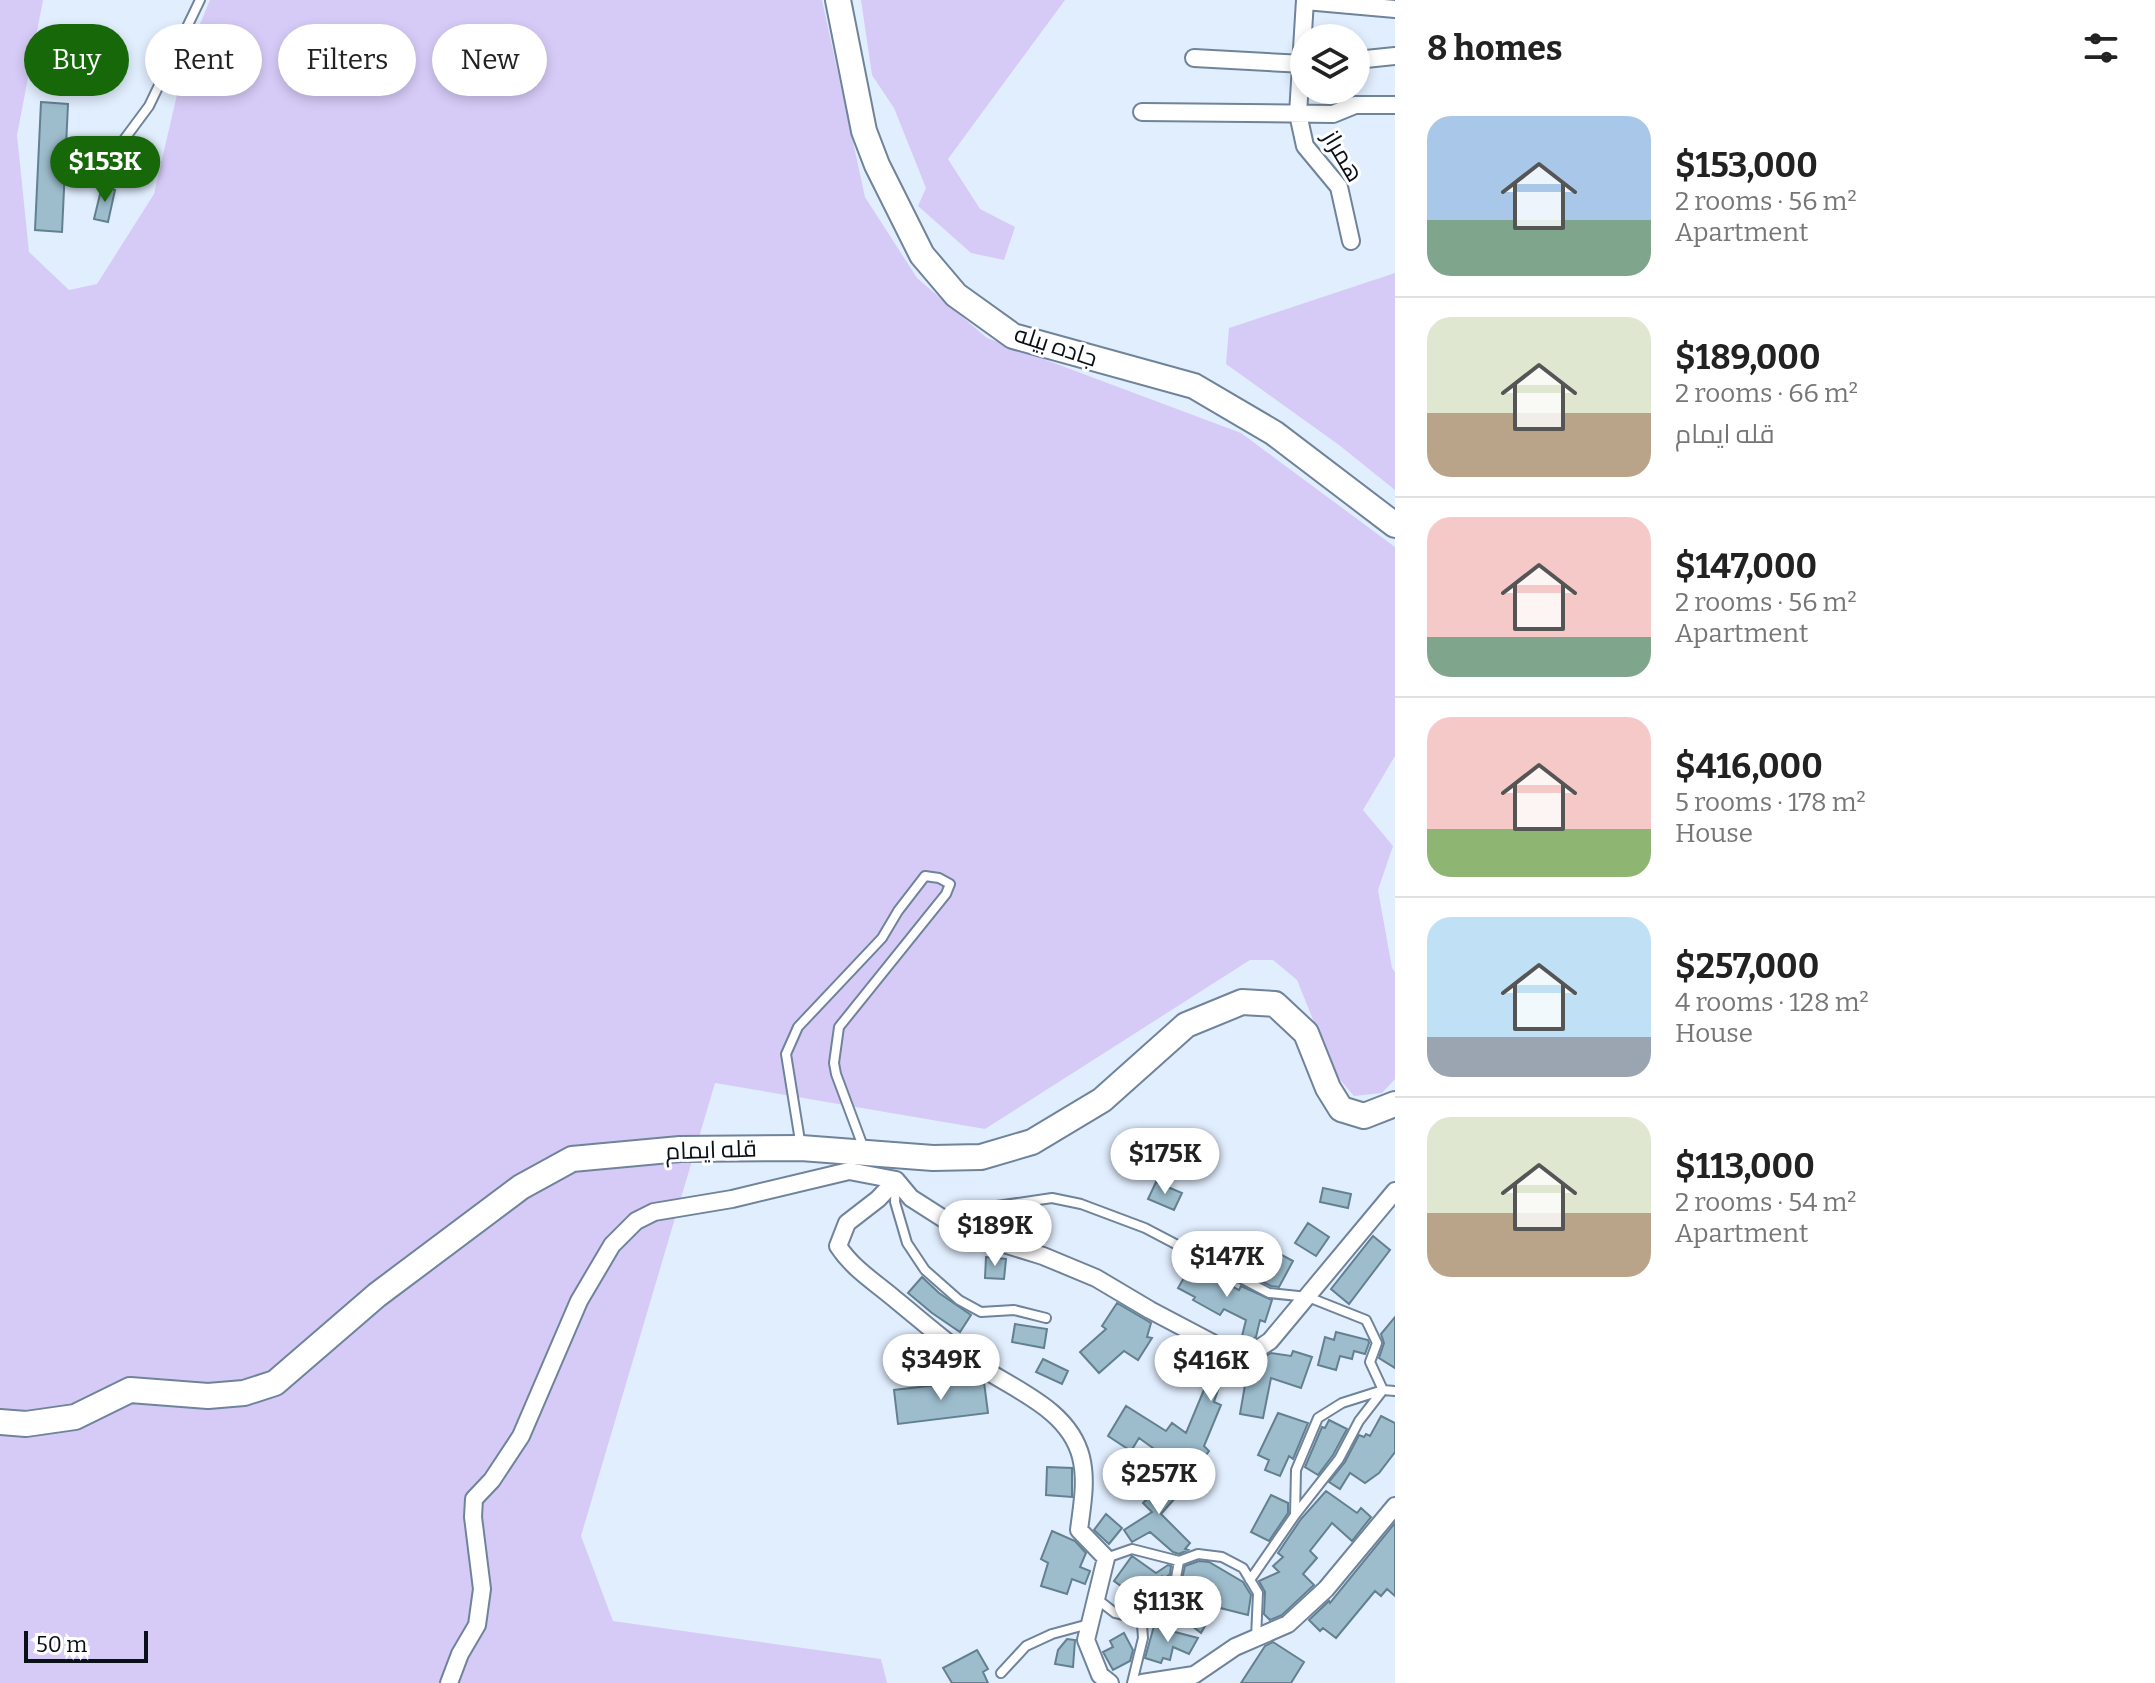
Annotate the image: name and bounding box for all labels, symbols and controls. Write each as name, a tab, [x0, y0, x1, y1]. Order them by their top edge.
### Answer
chip: Buy	[24, 24, 129, 96]
chip: Rent	[145, 24, 262, 96]
chip: Filters	[278, 24, 416, 96]
chip: New	[432, 24, 547, 96]
map controls	[1290, 24, 1370, 104]
button: layers	[1290, 24, 1370, 104]
icon: filters	[2079, 26, 2123, 70]
text: 8 homes	[1427, 28, 1563, 69]
street label: همراز	[1316, 123, 1369, 187]
pin: $153K	[49, 136, 161, 204]
text: $153,000	[1675, 145, 1818, 186]
text: $153K	[68, 146, 142, 177]
icon: home	[1491, 148, 1587, 244]
text: 2 rooms · 56 m²	[1675, 186, 1857, 217]
text: Apartment	[1675, 217, 1808, 248]
street label: جاده بیله	[1011, 319, 1101, 373]
text: $189,000	[1675, 337, 1821, 378]
icon: home	[1491, 349, 1587, 445]
text: 2 rooms · 66 m²	[1675, 378, 1858, 409]
text: قله ایمام	[1675, 419, 1774, 450]
text: $147,000	[1675, 546, 1817, 587]
icon: home	[1491, 549, 1587, 645]
text: 2 rooms · 56 m²	[1675, 587, 1857, 618]
text: Apartment	[1675, 618, 1808, 649]
text: $416,000	[1675, 746, 1823, 787]
icon: home	[1491, 749, 1587, 845]
text: 5 rooms · 178 m²	[1675, 787, 1866, 818]
text: House	[1675, 818, 1753, 849]
text: $257,000	[1675, 946, 1819, 987]
icon: home	[1491, 949, 1587, 1045]
text: 4 rooms · 128 m²	[1675, 987, 1869, 1018]
text: House	[1675, 1018, 1753, 1049]
pin: $175K	[1109, 1128, 1221, 1196]
street label: قله ایمام	[665, 1134, 757, 1168]
text: $175K	[1128, 1138, 1202, 1169]
text: $113,000	[1675, 1146, 1815, 1187]
icon: home	[1491, 1149, 1587, 1245]
text: 2 rooms · 54 m²	[1675, 1187, 1857, 1218]
pin: $189K	[939, 1200, 1051, 1268]
text: $189K	[957, 1210, 1033, 1241]
text: Apartment	[1675, 1218, 1808, 1249]
pin: $147K	[1171, 1231, 1283, 1299]
text: $147K	[1189, 1241, 1265, 1272]
pin: $349K	[885, 1334, 997, 1402]
pin: $416K	[1155, 1335, 1267, 1403]
text: $349K	[901, 1344, 981, 1375]
text: $416K	[1173, 1345, 1249, 1376]
pin: $257K	[1103, 1448, 1215, 1516]
text: $257K	[1121, 1458, 1197, 1489]
pin: $113K	[1112, 1576, 1224, 1644]
text: $113K	[1132, 1586, 1204, 1617]
scale bar	[24, 1627, 148, 1663]
text: 50 m	[36, 1631, 87, 1658]

